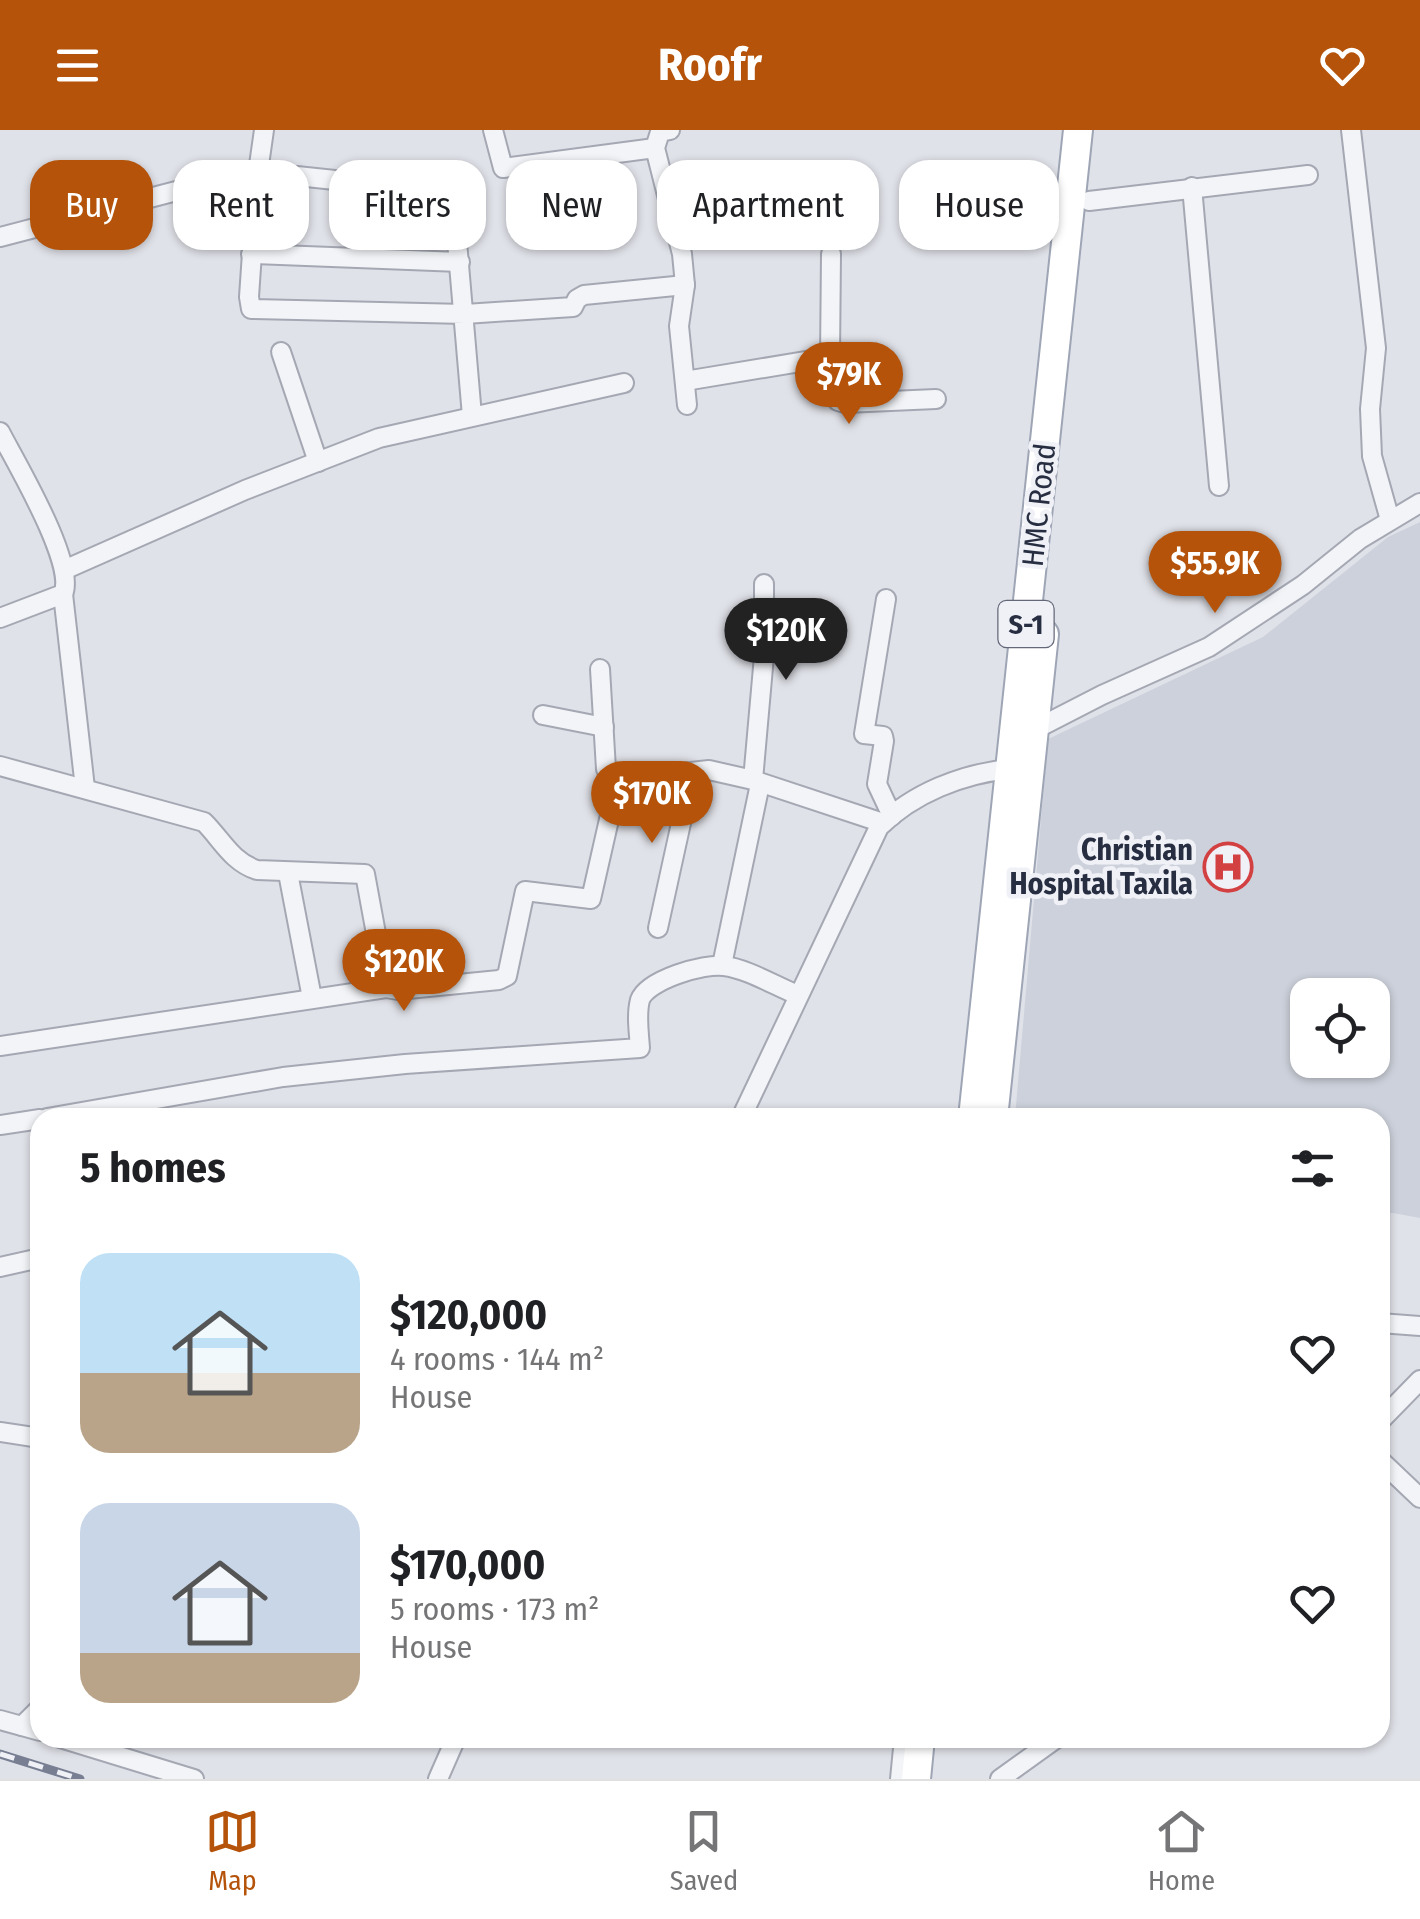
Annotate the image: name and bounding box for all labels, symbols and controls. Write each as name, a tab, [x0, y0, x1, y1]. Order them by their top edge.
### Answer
icon: menu	[50, 38, 105, 93]
text: Roofr	[658, 38, 762, 92]
icon: heart	[1315, 38, 1370, 93]
chip: Buy	[30, 160, 153, 250]
chip: Rent	[173, 160, 309, 250]
chip: Filters	[329, 160, 486, 250]
chip: New	[506, 160, 637, 250]
chip: Apartment	[657, 160, 879, 250]
chip: House	[899, 160, 1059, 250]
pin: $79K	[790, 342, 908, 427]
text: $79K	[817, 355, 881, 393]
street label: HMC Road	[1015, 442, 1063, 568]
pin: $55.9K	[1134, 531, 1296, 616]
text: $55.9K	[1171, 544, 1259, 582]
pin: $120K	[716, 598, 856, 683]
road number: S-1	[998, 601, 1054, 647]
text: $120K	[746, 611, 826, 649]
pin: $170K	[582, 761, 722, 846]
text: $170K	[613, 774, 691, 812]
place label: Christian Hospital Taxila	[1010, 832, 1193, 902]
hospital icon: Christian Hospital Taxila	[1202, 841, 1254, 893]
pin: $120K	[334, 929, 474, 1014]
text: $120K	[364, 942, 444, 980]
map controls	[1290, 978, 1390, 1078]
button: locate	[1290, 978, 1390, 1078]
icon: filters	[1285, 1141, 1340, 1196]
text: 5 homes	[80, 1143, 226, 1193]
text: $120,000	[390, 1290, 547, 1340]
icon: home	[160, 1293, 280, 1413]
icon: heart	[1285, 1326, 1340, 1381]
text: 4 rooms · 144 m²	[390, 1340, 604, 1378]
text: House	[390, 1378, 472, 1416]
text: $170,000	[390, 1540, 545, 1590]
icon: home	[160, 1543, 280, 1663]
icon: heart	[1285, 1576, 1340, 1631]
text: 5 rooms · 173 m²	[390, 1590, 599, 1628]
text: House	[390, 1628, 472, 1666]
tab: Map	[205, 1804, 260, 1897]
tab: Saved	[670, 1804, 738, 1897]
tab: Home	[1148, 1804, 1215, 1897]

